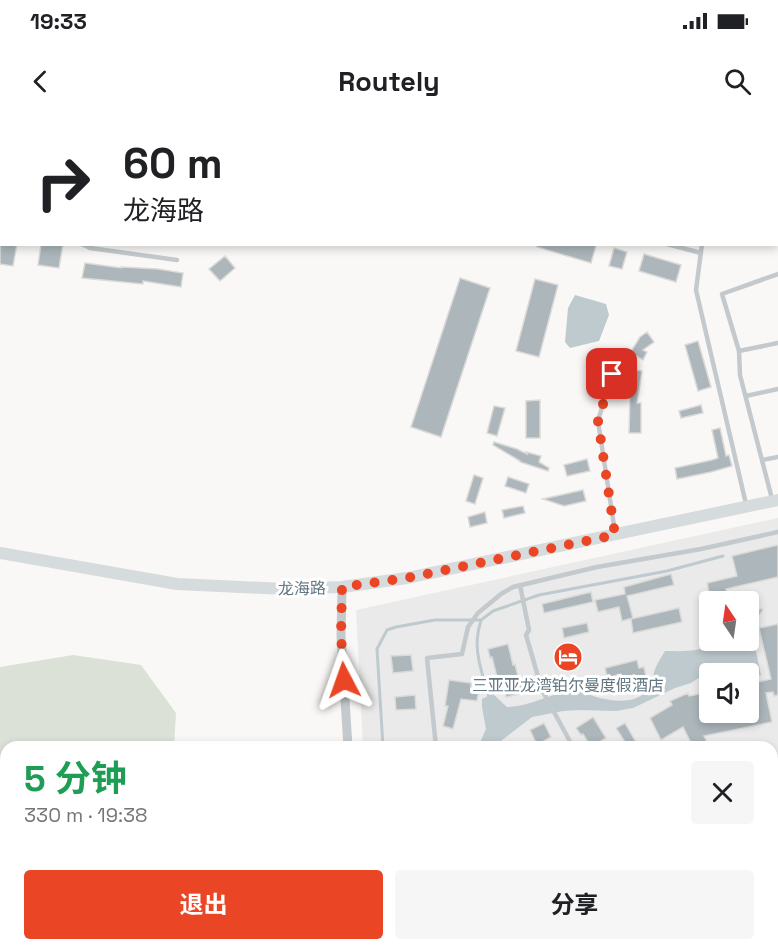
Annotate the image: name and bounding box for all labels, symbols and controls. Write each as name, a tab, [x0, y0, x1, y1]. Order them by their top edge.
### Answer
text: 19:33	[30, 7, 87, 35]
text: Routely	[338, 64, 440, 99]
icon: back	[24, 65, 57, 98]
icon: search	[721, 65, 754, 98]
text: 60 m	[123, 137, 223, 190]
icon: right	[24, 144, 102, 222]
text: 龙海路	[123, 193, 204, 228]
pin	[586, 348, 637, 399]
icon: arrive	[595, 357, 628, 390]
street label: 龙海路	[278, 578, 326, 599]
north arrow	[699, 591, 759, 651]
map controls	[699, 591, 759, 723]
hotel icon: 三亚亚龙湾铂尔曼度假酒店	[552, 641, 584, 673]
position arrow	[312, 648, 376, 712]
button: sound	[699, 663, 759, 723]
place label: 三亚亚龙湾铂尔曼度假酒店	[472, 675, 664, 696]
text: 5 分钟	[24, 756, 127, 802]
button: close	[691, 761, 754, 824]
text: 330 m · 19:38	[24, 802, 148, 828]
button: 退出	[24, 870, 383, 939]
button: 分享	[395, 870, 754, 939]

